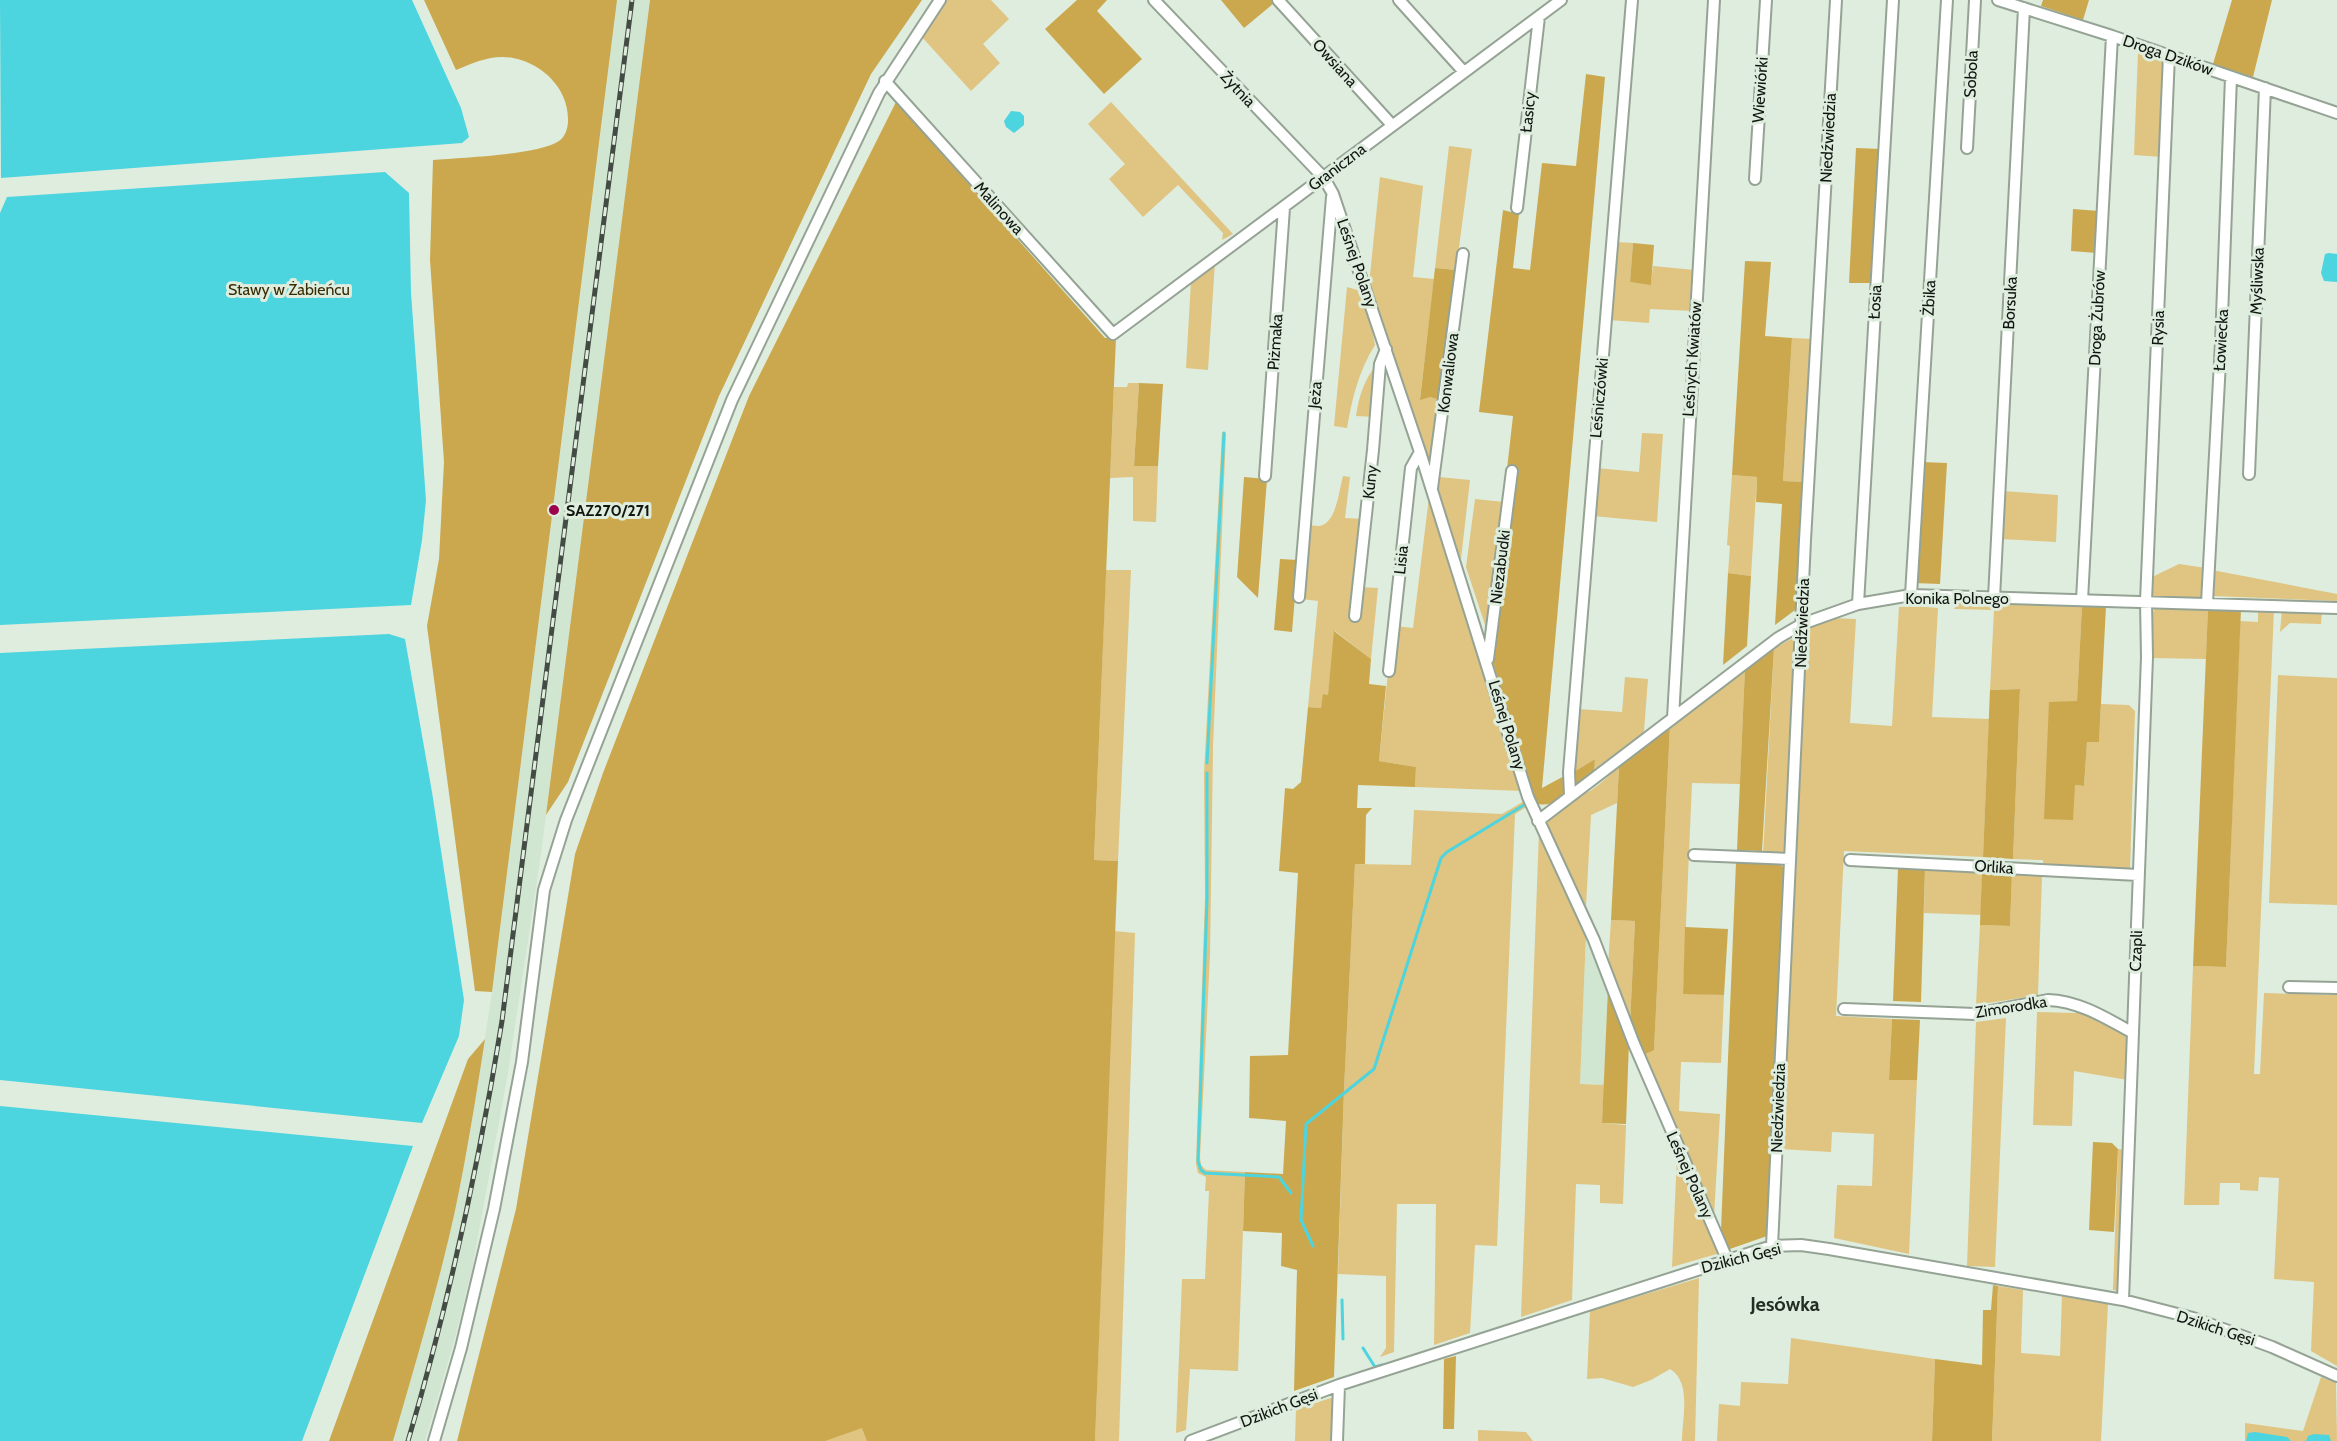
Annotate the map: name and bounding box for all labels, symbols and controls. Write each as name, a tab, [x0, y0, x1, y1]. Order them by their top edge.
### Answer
street label: Droga Dzików	[2120, 31, 2216, 79]
street label: Owsiana	[1308, 35, 1362, 91]
street label: Sobola	[1960, 50, 1982, 98]
street label: Wiewiórki	[1748, 56, 1772, 124]
street label: Żytnia	[1217, 67, 1260, 111]
street label: Łasicy	[1516, 91, 1540, 133]
street label: Niedźwiedzia	[1816, 92, 1840, 183]
street label: Graniczna	[1305, 139, 1370, 195]
street label: Malinowa	[970, 178, 1028, 239]
street label: Leśnej Polany	[1333, 216, 1381, 310]
street label: Myśliwska	[2246, 247, 2268, 315]
street label: Droga Żubrów	[2085, 269, 2109, 366]
street label: Borsuka	[1999, 276, 2021, 330]
street label: Żbika	[1919, 279, 1939, 316]
park label: Stawy w Żabieńcu	[228, 280, 350, 299]
street label: Łosia	[1865, 284, 1885, 320]
street label: Leśnych Kwiatów	[1679, 300, 1706, 417]
street label: Łowiecka	[2210, 308, 2232, 371]
street label: Rysia	[2148, 310, 2168, 346]
street label: Piżmaka	[1264, 313, 1286, 371]
street label: Konwaliowa	[1434, 332, 1462, 414]
street label: Leśniczówki	[1586, 357, 1612, 439]
street label: Jeża	[1304, 380, 1326, 410]
street label: Kuny	[1359, 464, 1381, 500]
place label: SAZ270/271	[566, 501, 650, 520]
marker: SAZ270/271	[547, 503, 561, 517]
street label: Niezabudki	[1486, 529, 1514, 605]
street label: Lisia	[1390, 544, 1412, 575]
street label: Niedźwiedzia	[1791, 577, 1813, 668]
street label: Konika Polnego	[1905, 589, 2009, 608]
street label: Leśnej Polany	[1484, 678, 1530, 772]
street label: Orlika	[1974, 856, 2015, 878]
street label: Czapli	[2126, 930, 2146, 972]
street label: Zimorodka	[1974, 992, 2048, 1022]
street label: Niedźwiedzia	[1767, 1062, 1789, 1153]
street label: Leśnej Polany	[1662, 1129, 1718, 1221]
street label: Dzikich Gęsi	[1699, 1239, 1783, 1277]
district label: Jesówka	[1749, 1292, 1820, 1316]
street label: Dzikich Gęsi	[2174, 1306, 2258, 1350]
street label: Dzikich Gęsi	[1238, 1385, 1320, 1431]

